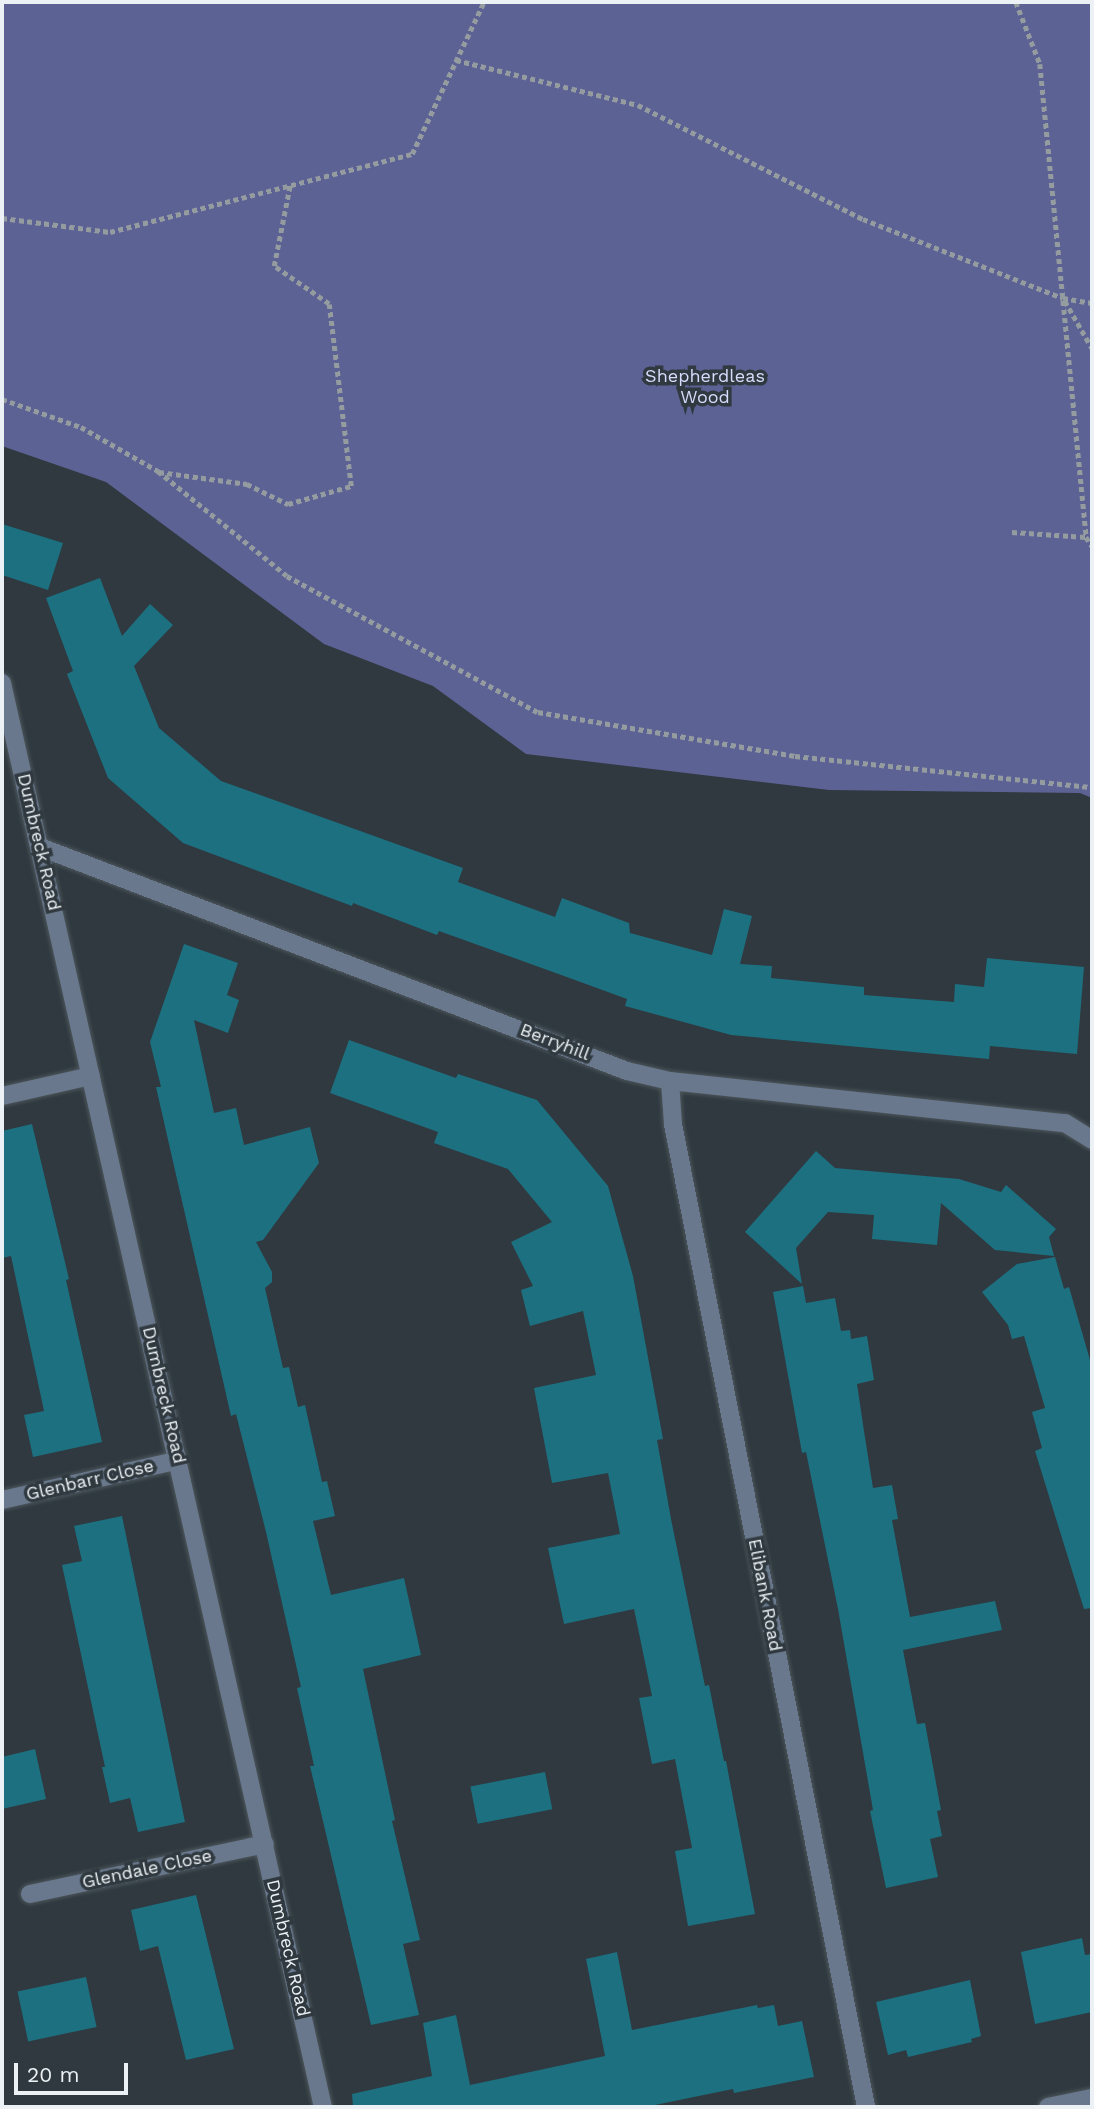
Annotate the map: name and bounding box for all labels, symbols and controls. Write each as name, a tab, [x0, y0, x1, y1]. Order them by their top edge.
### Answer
park label: Shepherdleas Wood	[645, 366, 765, 408]
street label: Dumbreck Road	[13, 771, 65, 913]
street label: Berryhill	[517, 1019, 593, 1065]
street label: Dumbreck Road	[138, 1324, 190, 1466]
street label: Glenbarr Close	[24, 1455, 156, 1505]
street label: Elibank Road	[743, 1537, 787, 1653]
street label: Glendale Close	[80, 1845, 214, 1893]
street label: Dumbreck Road	[262, 1877, 314, 2019]
scale bar	[18, 2050, 131, 2094]
text: 20 m	[27, 2062, 79, 2087]

